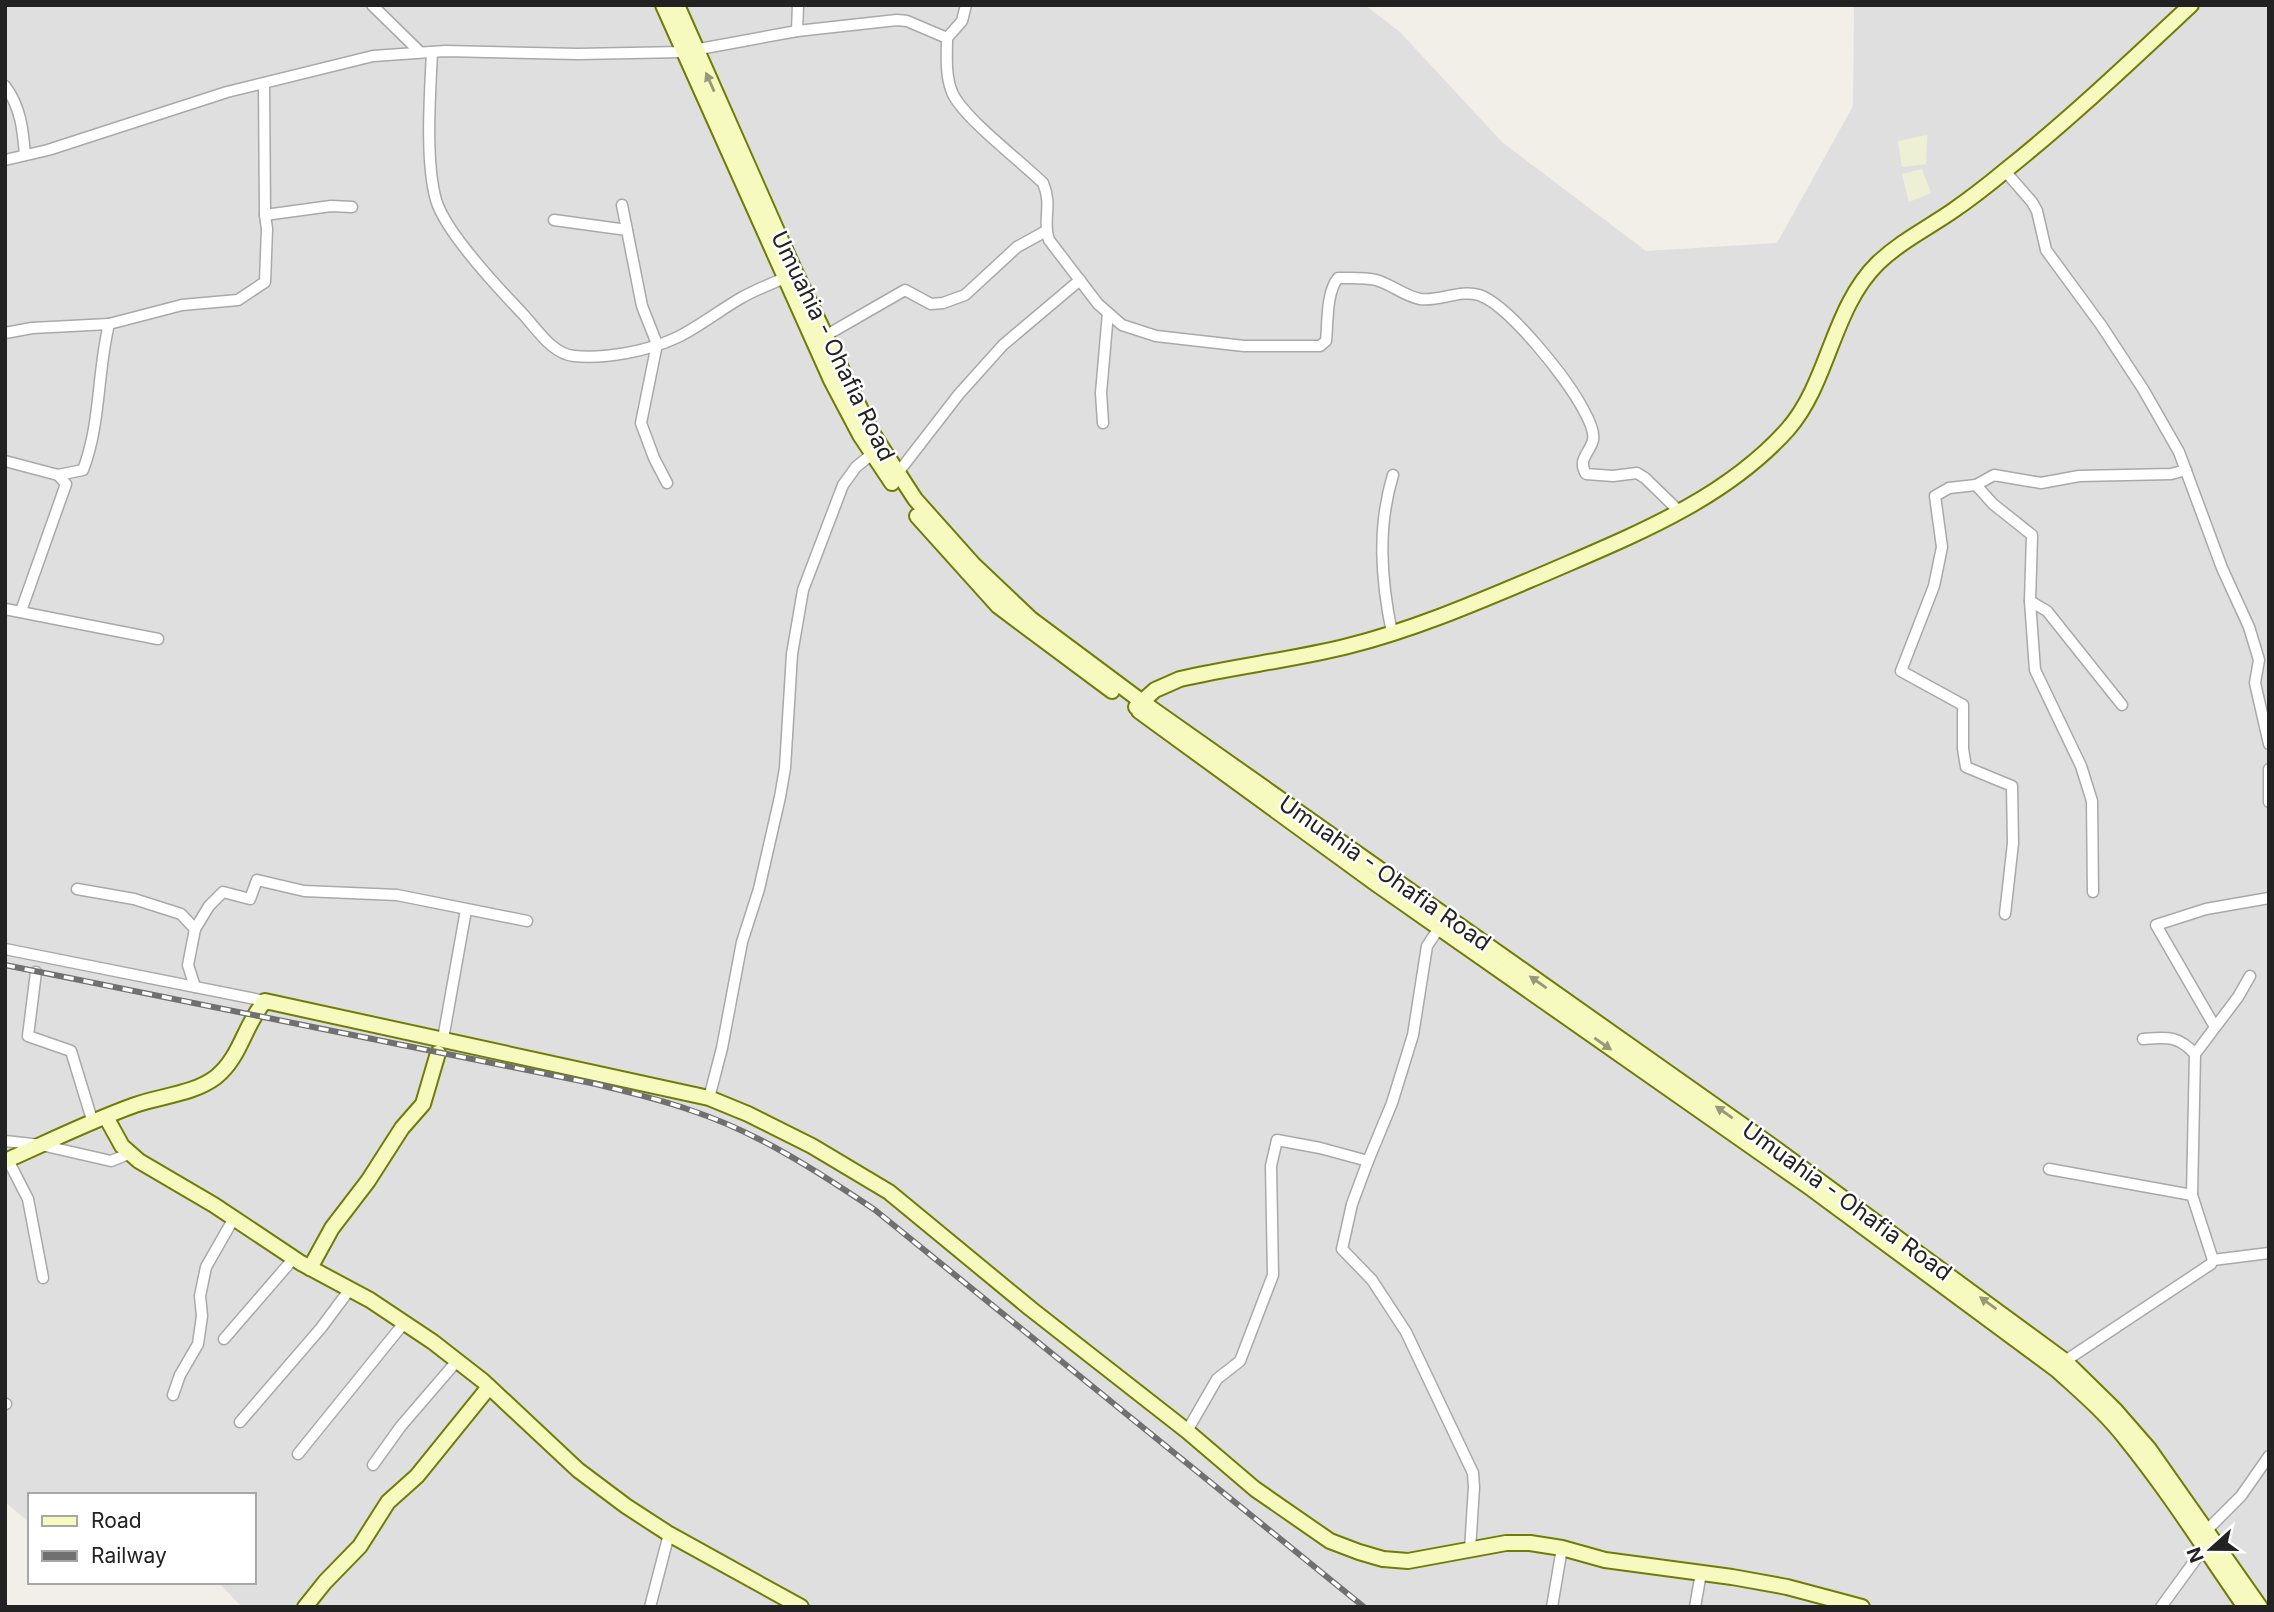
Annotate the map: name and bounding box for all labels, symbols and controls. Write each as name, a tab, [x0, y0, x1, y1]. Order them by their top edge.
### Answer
one-way arrow	[704, 71, 715, 92]
street label: Umuahia - Ohafia Road	[765, 226, 901, 466]
street label: Umuahia - Ohafia Road	[1274, 789, 1496, 957]
one-way arrow	[1529, 975, 1547, 989]
one-way arrow	[1594, 1037, 1612, 1051]
one-way arrow	[1715, 1105, 1733, 1119]
street label: Umuahia - Ohafia Road	[1737, 1115, 1957, 1287]
one-way arrow	[1979, 1296, 1997, 1310]
legend	[28, 1493, 256, 1584]
text: Road	[91, 1508, 142, 1533]
north arrow	[2176, 1514, 2246, 1584]
text: Railway	[91, 1543, 167, 1568]
text: N	[2182, 1544, 2209, 1566]

